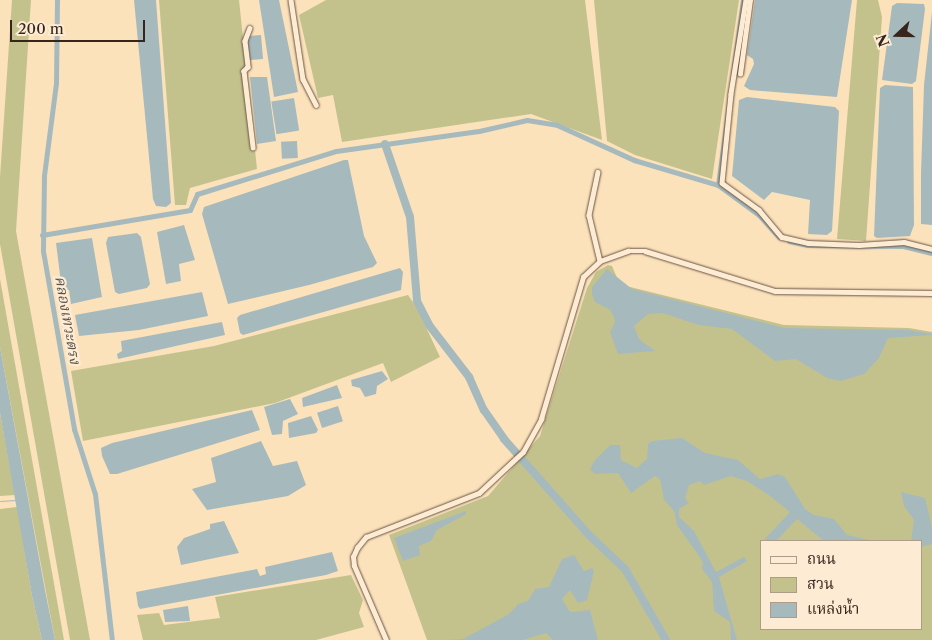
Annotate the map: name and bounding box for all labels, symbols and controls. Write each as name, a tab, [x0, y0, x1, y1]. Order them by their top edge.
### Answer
scale bar	[12, 10, 148, 42]
north arrow	[872, 10, 922, 60]
text: 200 m	[18, 19, 64, 38]
text: N	[872, 31, 894, 49]
water label: คลองเทวะตรง	[51, 275, 85, 365]
legend	[760, 540, 922, 630]
text: ถนน	[807, 549, 836, 568]
text: สวน	[807, 574, 834, 593]
text: แหล่งน้ำ	[807, 599, 859, 618]

